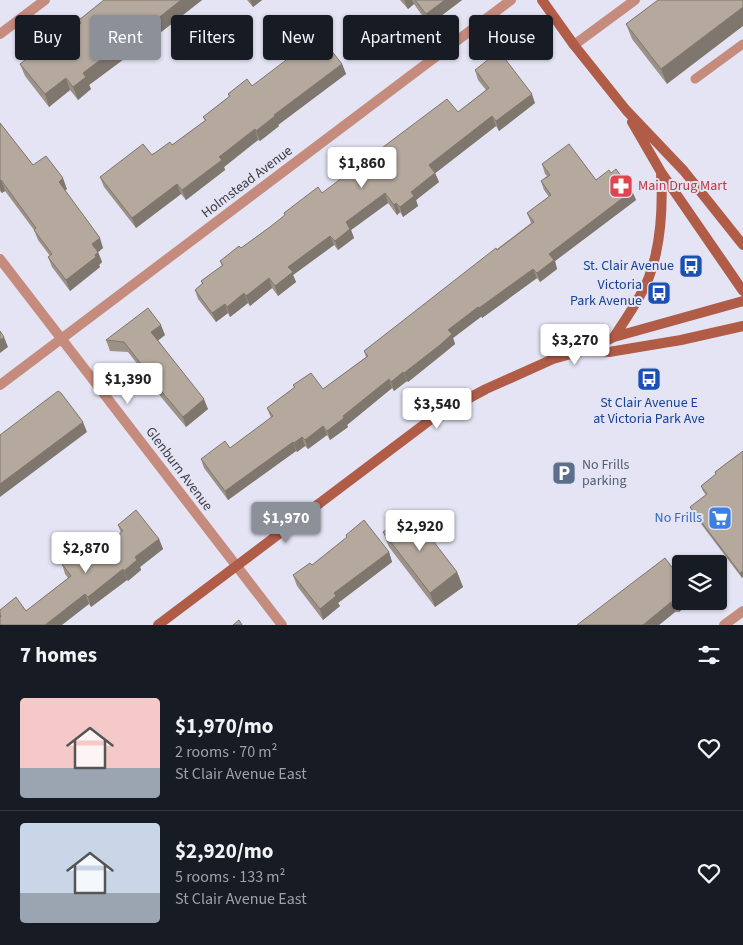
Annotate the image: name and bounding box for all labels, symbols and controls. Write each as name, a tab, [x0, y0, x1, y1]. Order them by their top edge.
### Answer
chip: Buy	[15, 15, 80, 60]
chip: Rent	[90, 15, 161, 60]
chip: Filters	[171, 15, 253, 60]
chip: New	[263, 15, 333, 60]
chip: Apartment	[343, 15, 459, 60]
chip: House	[469, 15, 553, 60]
street label: Holmstead Avenue	[197, 141, 297, 223]
pin: $1,860	[321, 146, 403, 189]
text: $1,860	[338, 152, 386, 174]
pharmacy icon: Main Drug Mart	[608, 173, 634, 199]
place label: Main Drug Mart	[638, 176, 727, 196]
bus stop icon: St. Clair Avenue	[678, 253, 704, 279]
place label: St. Clair Avenue	[583, 256, 674, 276]
place label: Victoria Park Avenue	[570, 275, 642, 311]
bus stop icon: Victoria Park Avenue	[646, 280, 672, 306]
pin: $3,270	[534, 324, 616, 366]
text: $3,270	[551, 329, 599, 351]
pin: $1,390	[87, 362, 169, 405]
bus stop icon: St Clair Avenue E at Victoria Park Ave	[636, 366, 662, 392]
text: $1,390	[104, 368, 152, 390]
pin: $3,540	[396, 388, 478, 430]
text: $3,540	[413, 393, 461, 415]
place label: St Clair Avenue E at Victoria Park Ave	[593, 393, 705, 429]
street label: Glenburn Avenue	[141, 423, 217, 515]
place label: No Frills parking	[582, 455, 630, 491]
parking icon: No Frills parking	[551, 460, 577, 486]
pin: $1,970	[245, 502, 327, 544]
supermarket icon: No Frills	[707, 505, 733, 531]
text: $1,970	[262, 507, 310, 529]
place label: No Frills	[655, 508, 702, 528]
pin: $2,920	[379, 510, 461, 552]
text: $2,920	[396, 515, 444, 537]
pin: $2,870	[45, 532, 127, 574]
text: $2,870	[62, 537, 110, 559]
map controls	[672, 555, 727, 610]
button: layers	[672, 555, 727, 610]
text: 7 homes	[20, 640, 97, 670]
icon: filters	[695, 641, 723, 669]
text: $1,970/mo	[175, 711, 274, 741]
icon: home	[60, 718, 120, 778]
icon: heart	[695, 734, 723, 762]
text: 2 rooms · 70 m²	[175, 741, 277, 763]
text: St Clair Avenue East	[175, 763, 307, 785]
text: $2,920/mo	[175, 836, 274, 866]
icon: home	[60, 843, 120, 903]
icon: heart	[695, 859, 723, 887]
text: 5 rooms · 133 m²	[175, 866, 285, 888]
text: St Clair Avenue East	[175, 888, 307, 910]

